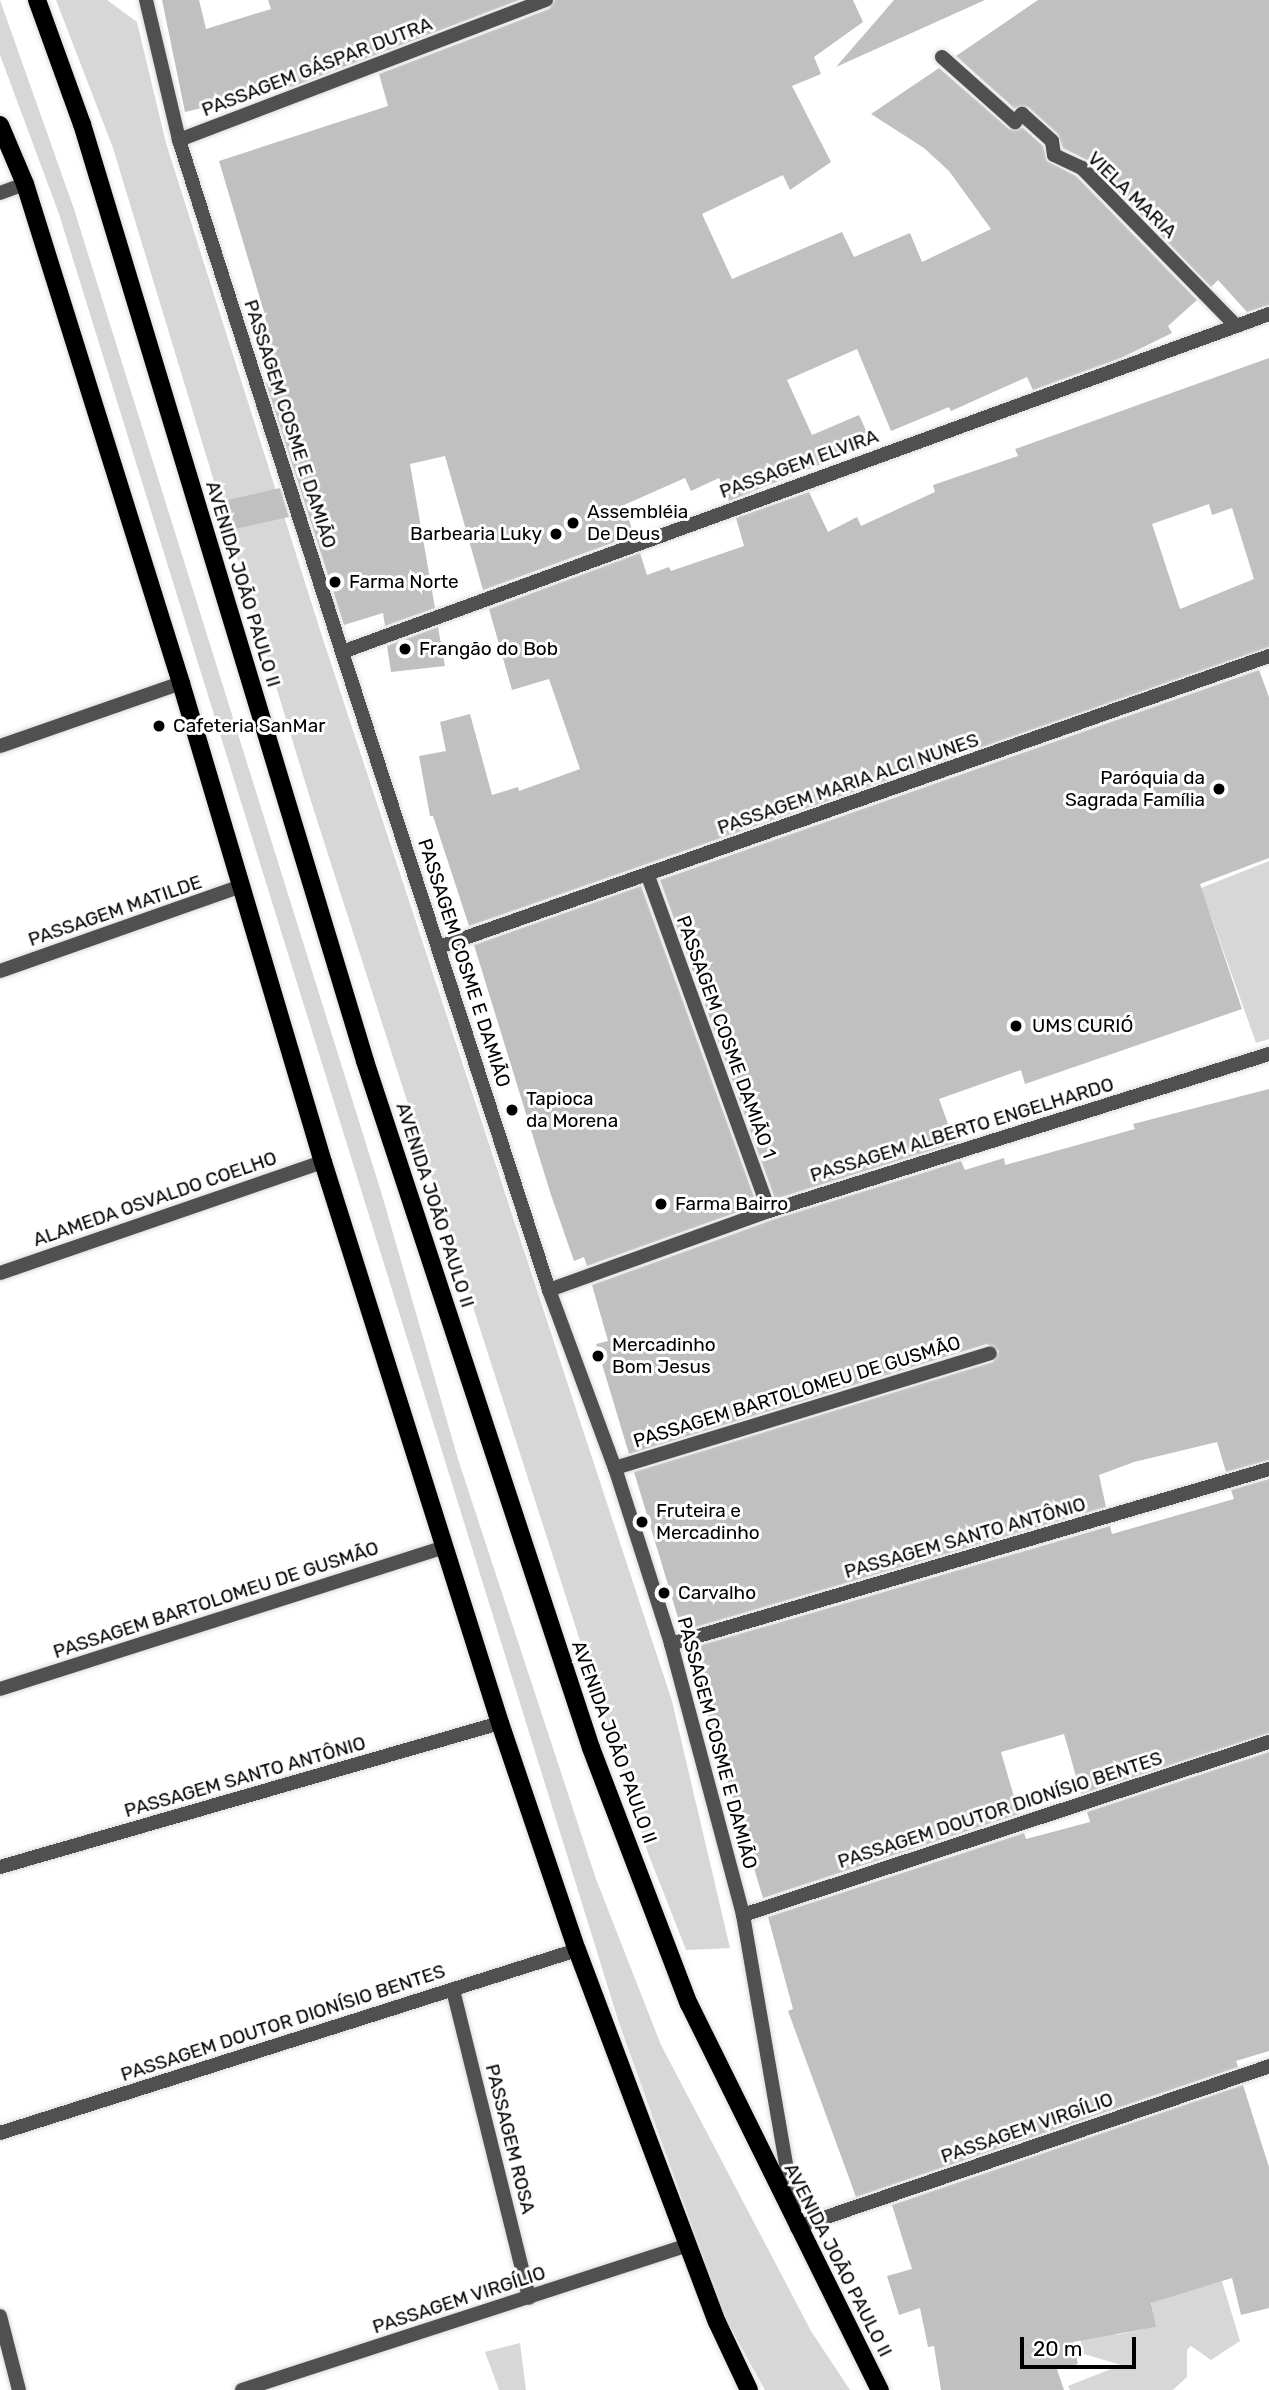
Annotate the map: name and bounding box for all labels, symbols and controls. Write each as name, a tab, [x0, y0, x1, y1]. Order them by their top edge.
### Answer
street label: PASSAGEM GÁSPAR DUTRA	[199, 12, 435, 122]
street label: VIELA MARIA	[1083, 147, 1181, 243]
street label: PASSAGEM COSME E DAMIÃO	[239, 297, 341, 551]
street label: PASSAGEM ELVIRA	[716, 425, 882, 503]
street label: AVENIDA JOÃO PAULO II	[201, 478, 285, 690]
place label: Assembléia De Deus	[587, 501, 688, 545]
marker: Assembléia De Deus	[565, 515, 581, 531]
place label: Barbearia Luky	[410, 523, 542, 545]
marker: Barbearia Luky	[548, 526, 564, 542]
place label: Farma Norte	[349, 571, 459, 593]
marker: Farma Norte	[327, 574, 343, 590]
place label: Frangão do Bob	[419, 638, 558, 660]
marker: Frangão do Bob	[397, 641, 413, 657]
place label: Cafeteria SanMar	[173, 715, 325, 737]
marker: Cafeteria SanMar	[151, 718, 167, 734]
street label: PASSAGEM MARIA ALCI NUNES	[714, 728, 982, 840]
place label: Paróquia da Sagrada Família	[1065, 767, 1205, 811]
marker: Paróquia da Sagrada Família	[1211, 781, 1227, 797]
street label: PASSAGEM COSME E DAMIÃO	[413, 836, 515, 1090]
street label: PASSAGEM MATILDE	[25, 871, 205, 951]
street label: PASSAGEM COSME DAMIÃO 1	[671, 913, 781, 1161]
place label: UMS CURIÓ	[1032, 1015, 1133, 1037]
marker: UMS CURIÓ	[1006, 1016, 1026, 1036]
street label: PASSAGEM ALBERTO ENGELHARDO	[807, 1073, 1117, 1187]
place label: Tapioca da Morena	[526, 1088, 618, 1132]
street label: AVENIDA JOÃO PAULO II	[391, 1099, 479, 1311]
marker: Tapioca da Morena	[504, 1102, 520, 1118]
street label: ALAMEDA OSVALDO COELHO	[30, 1146, 280, 1252]
place label: Farma Bairro	[675, 1193, 788, 1215]
marker: Farma Bairro	[653, 1196, 669, 1212]
street label: PASSAGEM BARTOLOMEU DE GUSMÃO	[631, 1331, 963, 1453]
place label: Mercadinho Bom Jesus	[612, 1334, 716, 1378]
marker: Mercadinho Bom Jesus	[590, 1348, 606, 1364]
street label: PASSAGEM SANTO ANTÔNIO	[841, 1492, 1089, 1584]
place label: Fruteira e Mercadinho	[656, 1500, 760, 1544]
marker: Fruteira e Mercadinho	[634, 1514, 650, 1530]
street label: PASSAGEM BARTOLOMEU DE GUSMÃO	[50, 1536, 382, 1664]
place label: Carvalho	[678, 1582, 756, 1604]
marker: Carvalho	[656, 1585, 672, 1601]
street label: PASSAGEM COSME E DAMIÃO	[672, 1614, 762, 1872]
street label: AVENIDA JOÃO PAULO II	[567, 1637, 661, 1847]
street label: PASSAGEM SANTO ANTÔNIO	[121, 1731, 369, 1823]
street label: PASSAGEM DOUTOR DIONÍSIO BENTES	[835, 1747, 1165, 1873]
street label: PASSAGEM DOUTOR DIONÍSIO BENTES	[118, 1960, 448, 2086]
street label: PASSAGEM ROSA	[480, 2062, 540, 2216]
street label: PASSAGEM VIRGÍLIO	[938, 2088, 1116, 2168]
street label: AVENIDA JOÃO PAULO II	[779, 2159, 897, 2361]
street label: PASSAGEM VIRGÍLIO	[369, 2261, 549, 2339]
scale bar	[1024, 2324, 1140, 2368]
text: 20 m	[1033, 2336, 1082, 2361]

